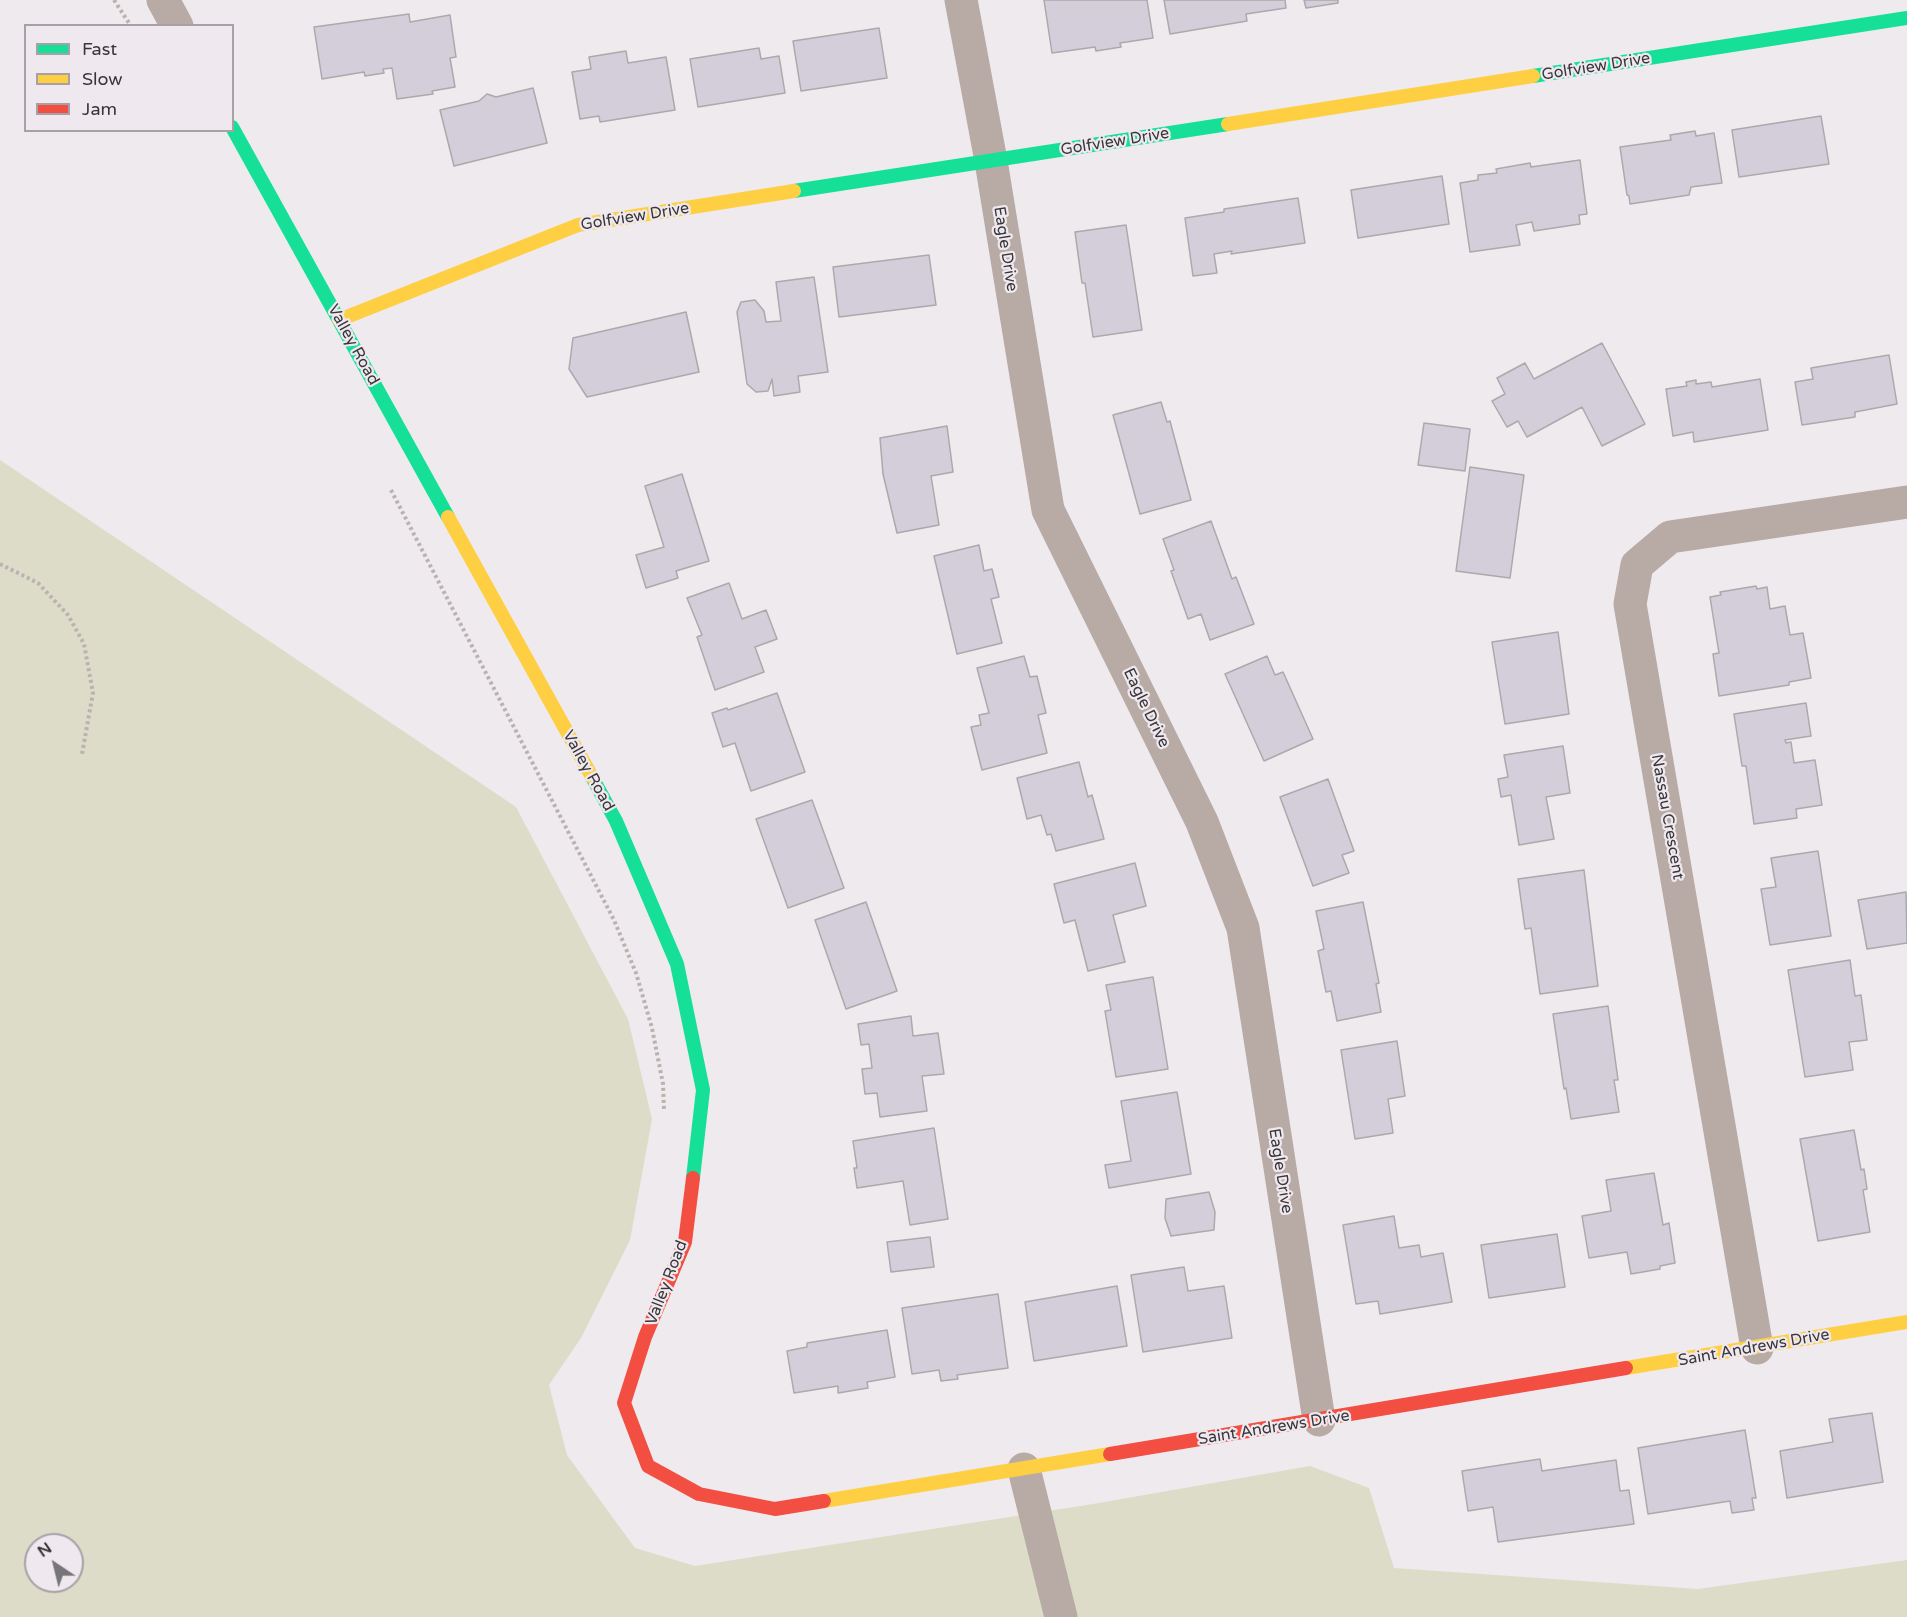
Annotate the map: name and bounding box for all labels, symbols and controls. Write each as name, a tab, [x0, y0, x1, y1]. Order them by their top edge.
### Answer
legend	[24, 24, 234, 132]
text: Fast	[82, 38, 117, 60]
street label: Golfview Drive	[1540, 49, 1652, 85]
text: Slow	[82, 68, 123, 90]
text: Jam	[82, 98, 117, 120]
street label: Golfview Drive	[1059, 124, 1171, 160]
street label: Golfview Drive	[579, 199, 691, 235]
street label: Eagle Drive	[989, 205, 1021, 293]
street label: Valley Road	[323, 301, 383, 389]
street label: Eagle Drive	[1119, 665, 1173, 751]
street label: Valley Road	[558, 727, 618, 815]
street label: Nassau Crescent	[1647, 753, 1687, 881]
street label: Eagle Drive	[1264, 1127, 1296, 1215]
street label: Valley Road	[642, 1238, 692, 1328]
street label: Saint Andrews Drive	[1677, 1325, 1831, 1371]
street label: Saint Andrews Drive	[1197, 1407, 1351, 1449]
north arrow	[24, 1533, 84, 1593]
text: N	[34, 1538, 56, 1562]

